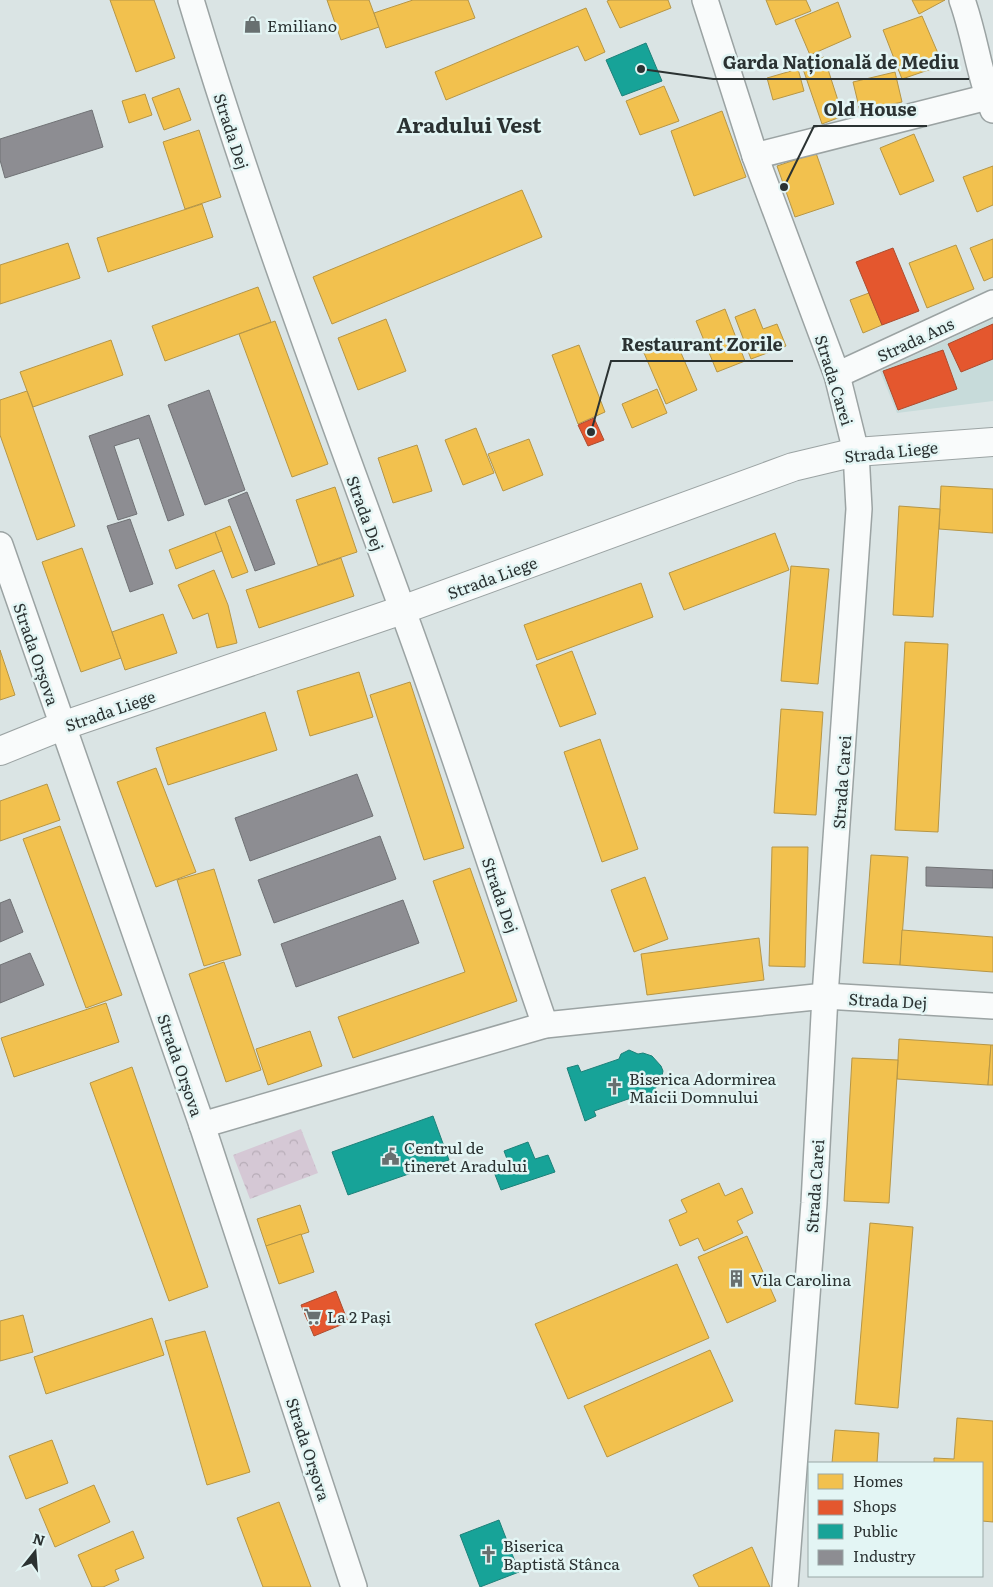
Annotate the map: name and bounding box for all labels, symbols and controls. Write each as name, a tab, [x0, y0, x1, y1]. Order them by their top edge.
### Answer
place label: Emiliano	[267, 13, 337, 37]
shop icon: Emiliano	[243, 15, 263, 35]
callout: Garda Națională de Mediu	[713, 46, 969, 79]
text: Garda Națională de Mediu	[723, 48, 959, 75]
street label: Strada Dej	[208, 90, 256, 172]
callout: Old House	[814, 93, 927, 126]
text: Old House	[823, 95, 917, 122]
district label: Aradului Vest	[396, 108, 542, 139]
street label: Strada Ans	[873, 311, 957, 367]
callout: Restaurant Zorile	[611, 328, 793, 361]
text: Restaurant Zorile	[621, 330, 783, 357]
street label: Strada Carei	[810, 332, 860, 428]
street label: Strada Liege	[843, 434, 939, 468]
street label: Strada Dej	[341, 472, 391, 554]
street label: Strada Liege	[444, 550, 540, 604]
street label: Strada Orșova	[8, 599, 66, 709]
street label: Strada Liege	[62, 683, 158, 737]
street label: Strada Carei	[826, 734, 856, 830]
street label: Strada Dej	[477, 854, 525, 936]
street label: Strada Dej	[848, 986, 928, 1014]
street label: Strada Orșova	[152, 1010, 210, 1120]
place label: Biserica Adormirea Maicii Domnului	[629, 1066, 777, 1108]
church icon: Biserica Adormirea Maicii Domnului	[605, 1077, 625, 1097]
place label: Centrul de tineret Aradului	[404, 1135, 527, 1177]
street label: Strada Carei	[799, 1138, 829, 1234]
public building icon: Centrul de tineret Aradului	[380, 1146, 400, 1166]
place label: Vila Carolina	[751, 1267, 851, 1291]
building icon: Vila Carolina	[727, 1269, 747, 1289]
place label: La 2 Pași	[327, 1304, 391, 1328]
supermarket icon: La 2 Pași	[303, 1306, 323, 1326]
street label: Strada Orșova	[281, 1394, 337, 1504]
legend	[808, 1462, 983, 1577]
text: Homes	[853, 1469, 903, 1492]
text: Shops	[853, 1494, 896, 1517]
text: Public	[853, 1519, 898, 1542]
north arrow	[10, 1527, 60, 1577]
text: N	[31, 1527, 48, 1550]
place label: Biserica Baptistă Stânca	[503, 1533, 620, 1575]
church icon: Biserica Baptistă Stânca	[479, 1544, 499, 1564]
text: Industry	[853, 1544, 916, 1567]

